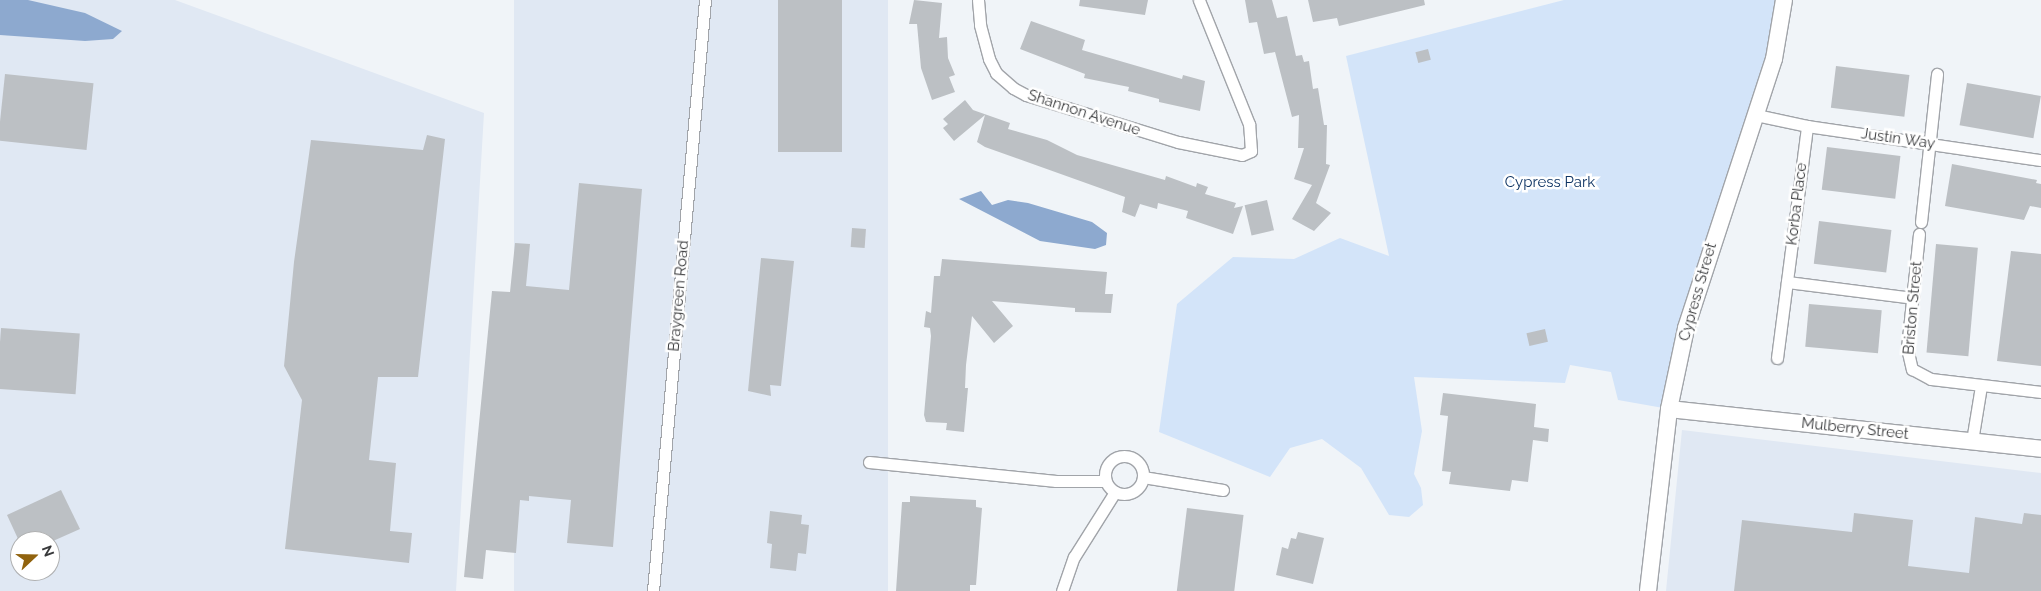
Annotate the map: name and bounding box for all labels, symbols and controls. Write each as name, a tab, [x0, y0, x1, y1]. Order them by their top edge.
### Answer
street label: Shannon Avenue	[1025, 86, 1143, 140]
street label: Justin Way	[1860, 125, 1936, 153]
street label: Korba Place	[1783, 162, 1811, 246]
park label: Cypress Park	[1505, 174, 1595, 192]
street label: Braygreen Road	[665, 240, 693, 352]
street label: Cypress Street	[1675, 241, 1721, 343]
street label: Briston Street	[1900, 261, 1926, 355]
street label: Mulberry Street	[1800, 414, 1910, 444]
north arrow	[10, 531, 60, 581]
text: N	[39, 543, 57, 559]

